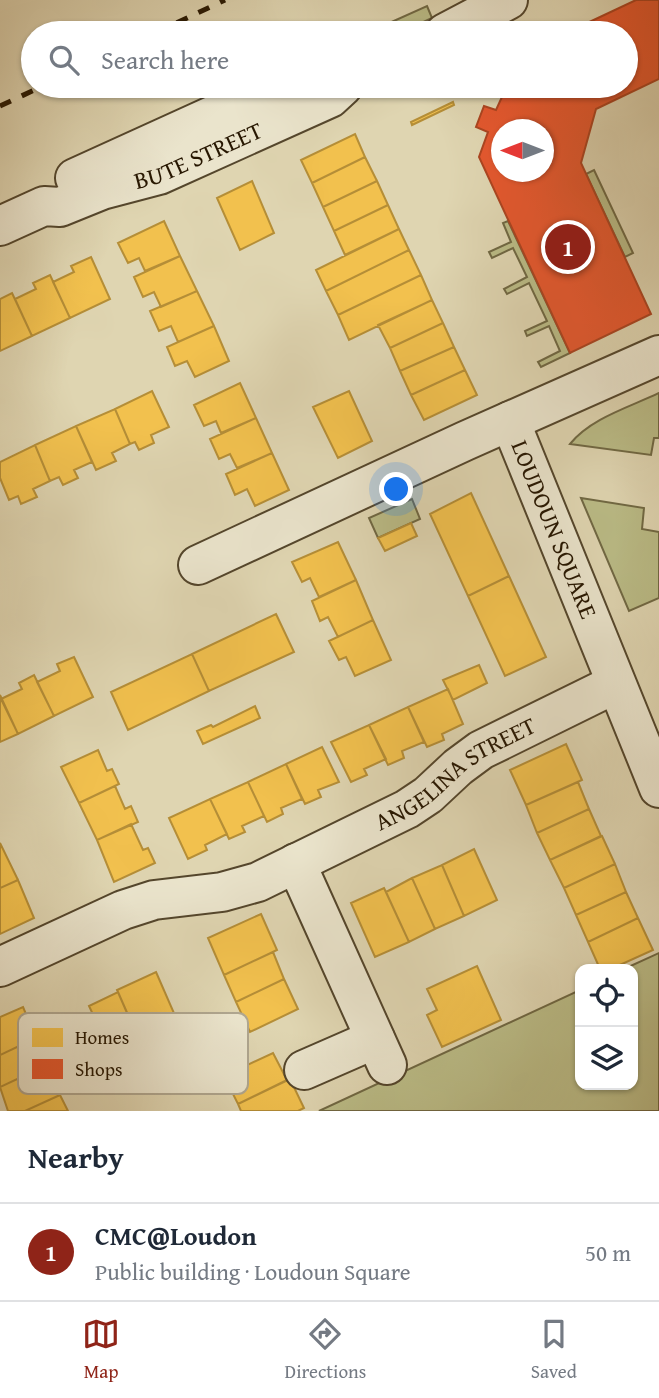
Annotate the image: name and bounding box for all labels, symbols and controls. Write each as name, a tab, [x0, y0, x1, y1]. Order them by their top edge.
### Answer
search box	[21, 21, 638, 98]
text: Search here	[101, 40, 229, 79]
icon: search	[45, 41, 83, 79]
street label: BUTE STREET	[130, 113, 268, 198]
north arrow	[491, 119, 554, 182]
pin: 1	[545, 221, 591, 273]
street label: LOUDOUN SQUARE	[503, 435, 606, 624]
your location	[379, 472, 413, 506]
street label: ANGELINA STREET	[369, 708, 542, 839]
map controls	[575, 964, 638, 1090]
button: locate	[575, 964, 638, 1027]
legend	[18, 1013, 248, 1094]
text: Homes	[75, 1023, 129, 1051]
button: layers	[575, 1027, 638, 1090]
text: Shops	[75, 1055, 122, 1083]
text: Nearby	[28, 1135, 124, 1179]
text: CMC@Loudon	[95, 1216, 257, 1255]
text: 1	[45, 1236, 57, 1269]
text: 50 m	[585, 1236, 631, 1269]
text: Public building · Loudoun Square	[95, 1255, 411, 1288]
tab: Map	[82, 1315, 120, 1385]
tab: Directions	[285, 1315, 366, 1385]
tab: Saved	[531, 1315, 577, 1385]

